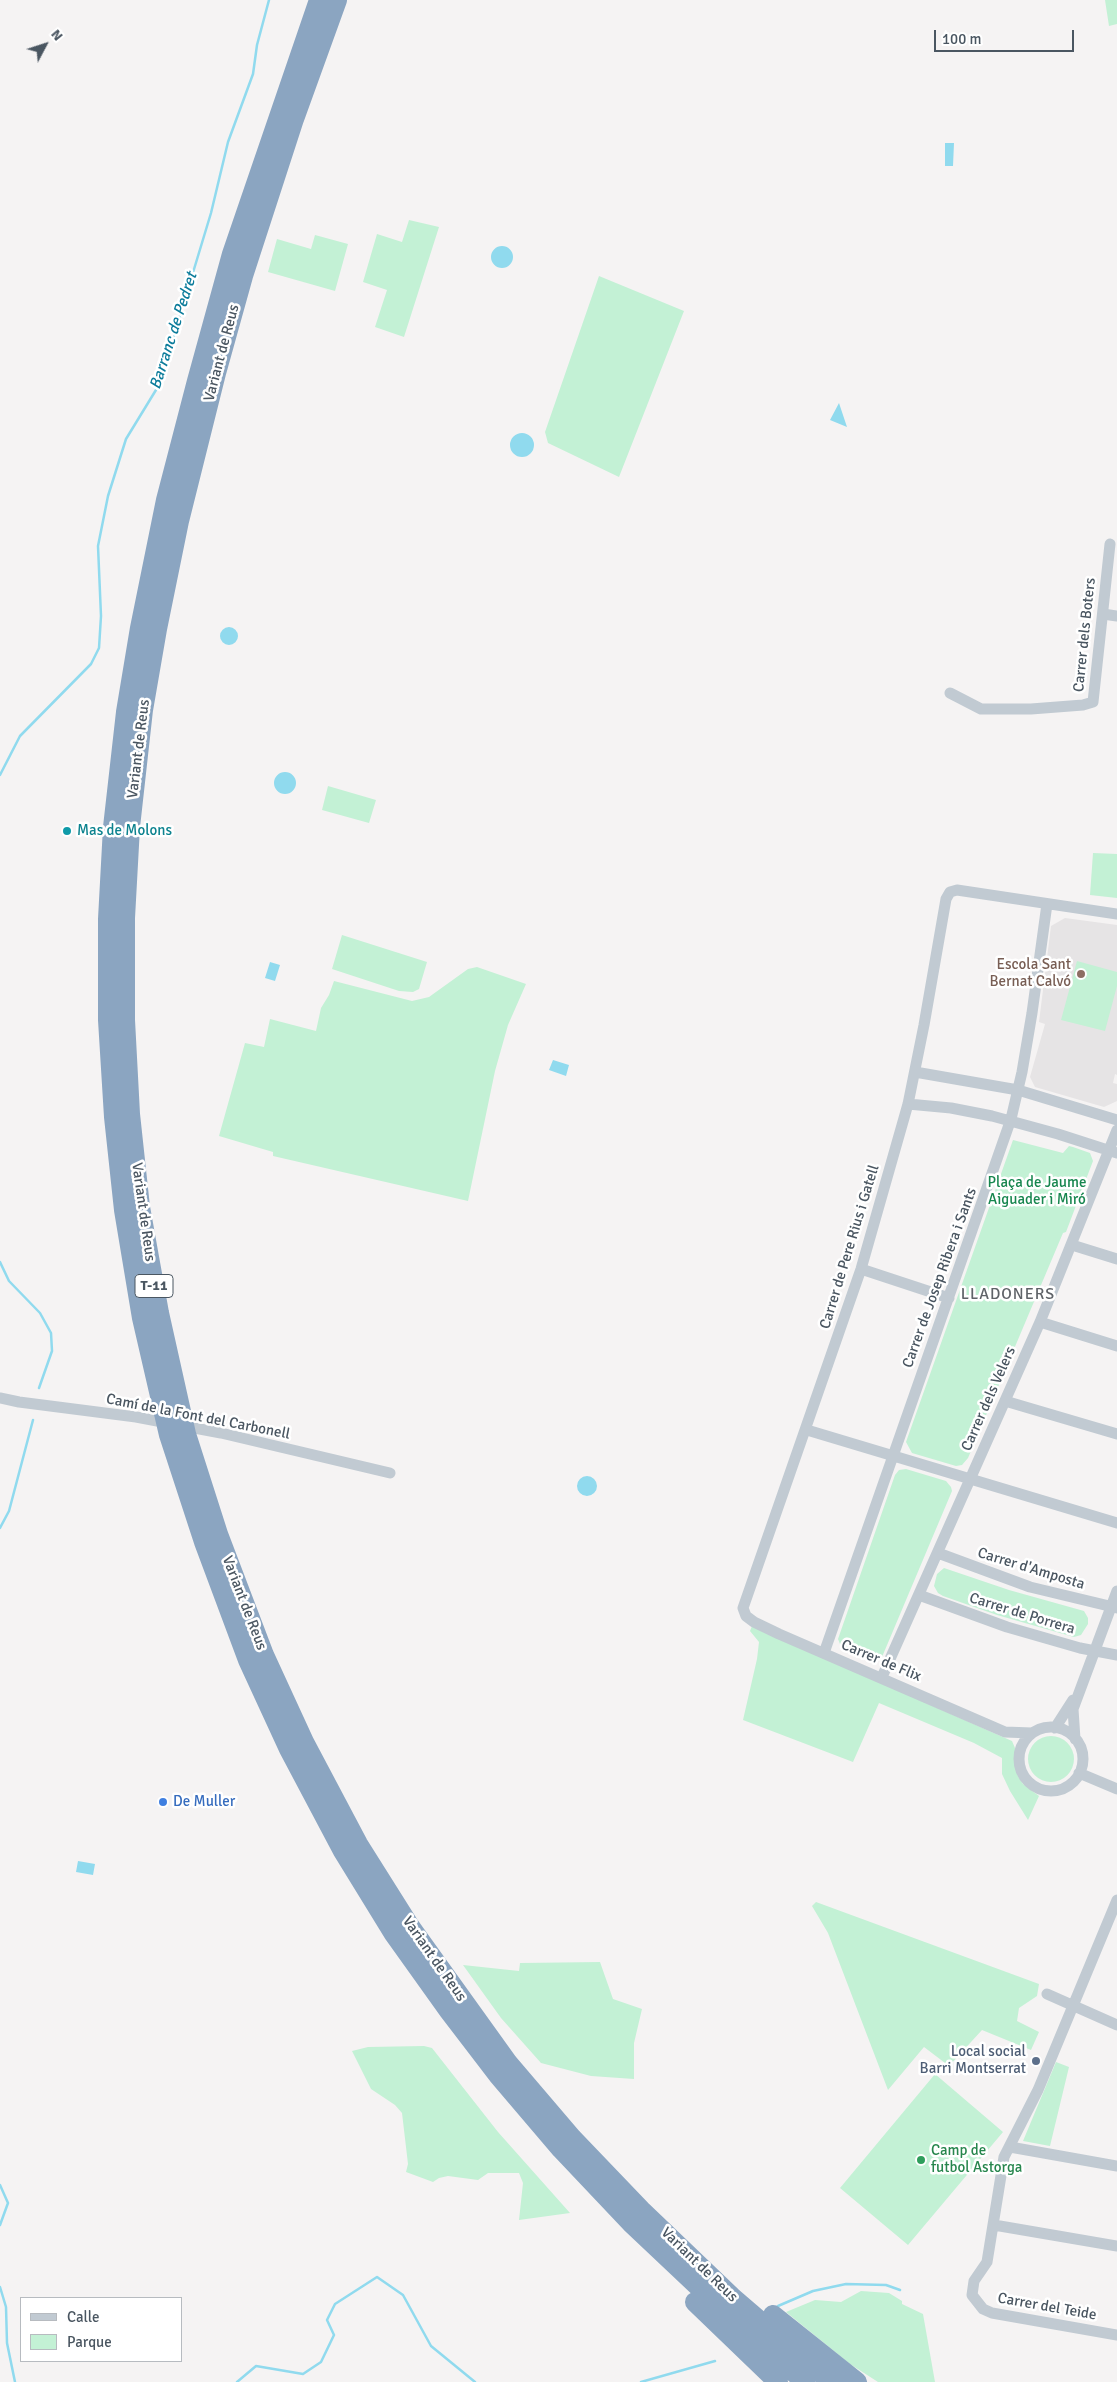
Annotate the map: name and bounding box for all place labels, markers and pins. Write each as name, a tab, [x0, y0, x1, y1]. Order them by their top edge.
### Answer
place label: Mas de Molons	[77, 822, 172, 840]
marker: Mas de Molons	[61, 825, 73, 837]
place label: Escola Sant Bernat Calvó	[989, 956, 1071, 991]
marker: Escola Sant Bernat Calvó	[1075, 968, 1087, 980]
place label: De Muller	[173, 1793, 235, 1811]
marker: De Muller	[157, 1796, 169, 1808]
place label: Local social Barri Montserrat	[920, 2043, 1026, 2078]
marker: Local social Barri Montserrat	[1030, 2055, 1042, 2067]
place label: Camp de futbol Astorga	[931, 2142, 1022, 2177]
marker: Camp de futbol Astorga	[915, 2154, 927, 2166]

